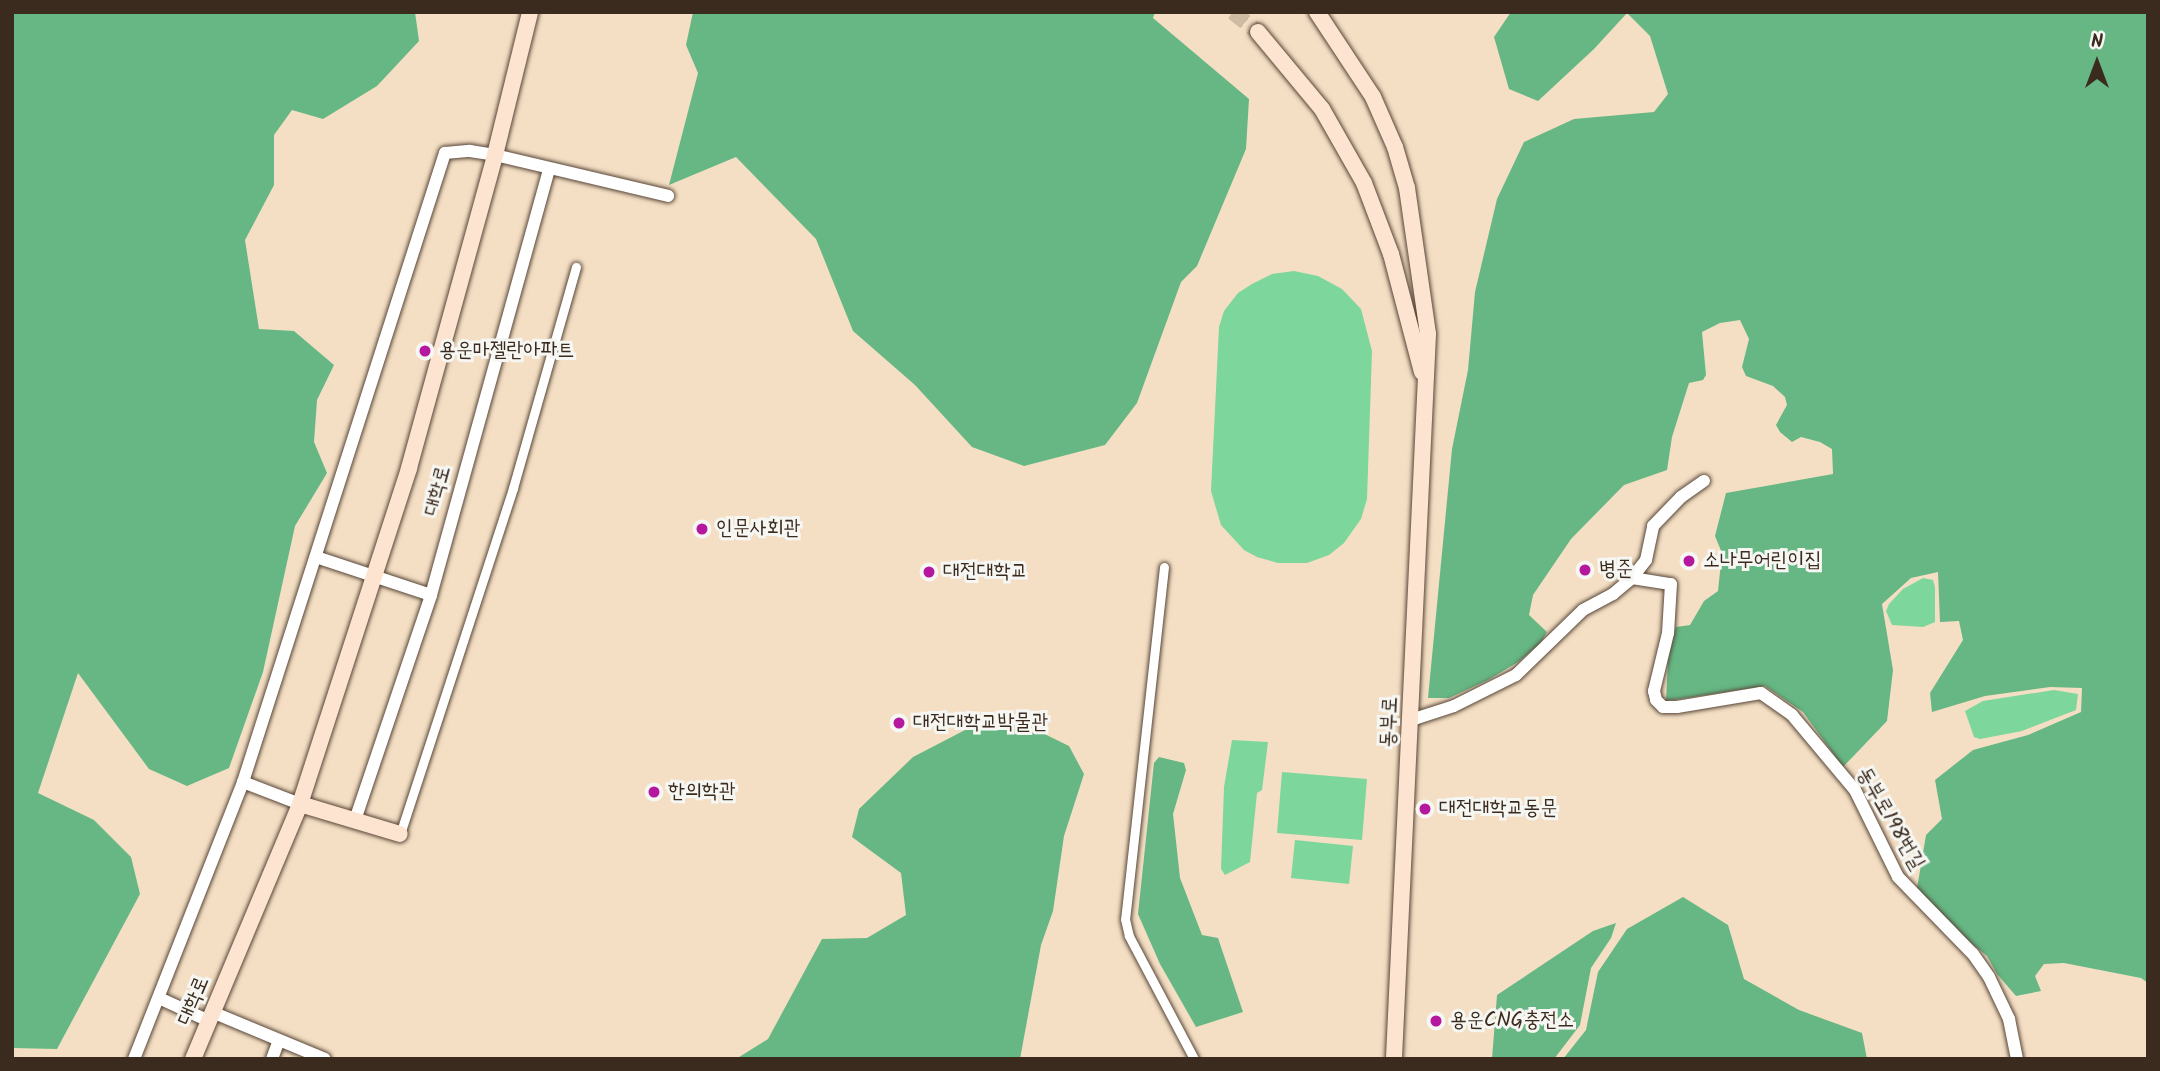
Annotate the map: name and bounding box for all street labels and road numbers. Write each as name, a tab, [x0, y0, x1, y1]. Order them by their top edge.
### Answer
street label: 대학로	[419, 463, 457, 519]
street label: 동부로	[1376, 696, 1404, 748]
street label: 동부로198번길	[1851, 763, 1929, 875]
street label: 대학로	[172, 973, 216, 1029]

